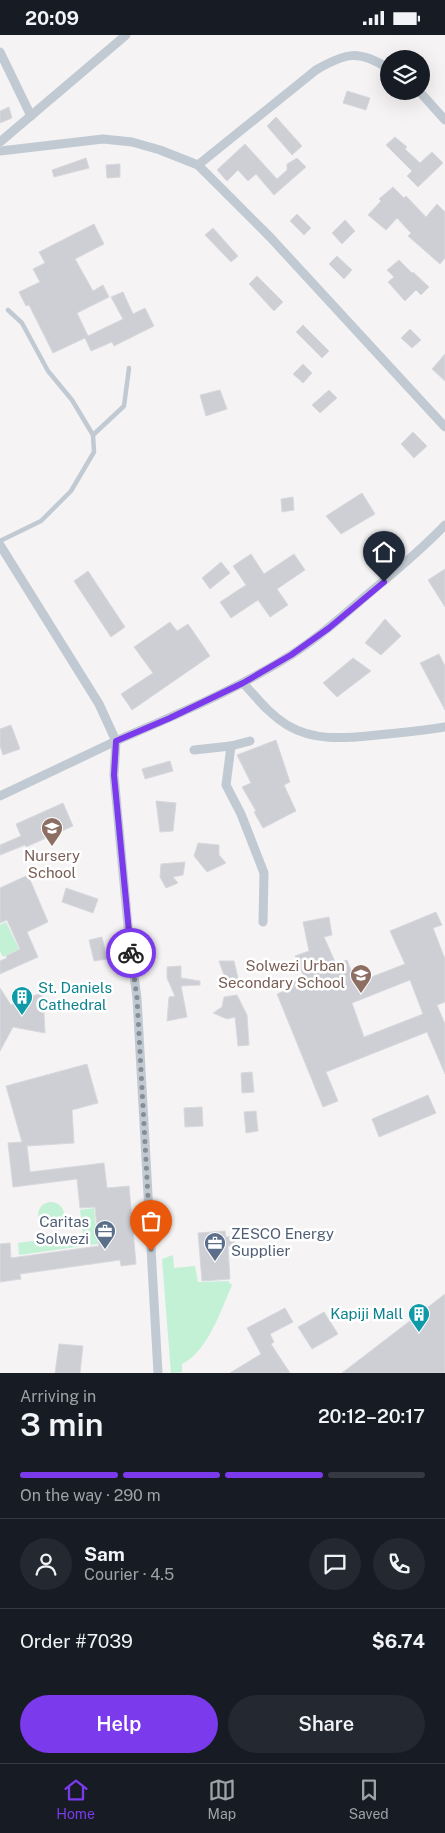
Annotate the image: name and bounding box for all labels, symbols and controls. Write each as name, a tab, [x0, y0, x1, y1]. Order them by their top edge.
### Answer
text: 20:09	[25, 7, 79, 29]
map controls	[380, 50, 430, 100]
button: layers	[380, 50, 430, 100]
pin	[363, 531, 405, 582]
icon: home	[370, 538, 398, 566]
school or university icon: Nursery School	[40, 816, 64, 847]
place label: Nursery School	[24, 847, 80, 881]
courier	[106, 928, 156, 978]
icon: bike	[117, 939, 145, 967]
place label: Solwezi Urban Secondary School	[218, 957, 345, 991]
school or university icon: Solwezi Urban Secondary School	[349, 963, 373, 994]
place label: St. Daniels Cathedral	[38, 979, 112, 1013]
building icon: St. Daniels Cathedral	[10, 985, 34, 1016]
pin	[130, 1200, 172, 1251]
icon: bag	[137, 1207, 165, 1235]
place label: Caritas Solwezi	[35, 1213, 89, 1247]
office icon: Caritas Solwezi	[93, 1219, 117, 1250]
place label: ZESCO Energy Supplier	[231, 1225, 334, 1259]
office icon: ZESCO Energy Supplier	[203, 1231, 227, 1262]
building icon: Kapiji Mall	[407, 1302, 431, 1333]
place label: Kapiji Mall	[330, 1305, 403, 1322]
text: Arriving in	[20, 1387, 96, 1406]
text: 20:12–20:17	[318, 1405, 425, 1427]
text: 3 min	[20, 1406, 104, 1443]
text: On the way · 290 m	[20, 1486, 161, 1505]
button: person	[20, 1538, 72, 1590]
button: chat	[309, 1538, 361, 1590]
button: phone	[373, 1538, 425, 1590]
text: Sam	[84, 1543, 125, 1565]
text: Courier · 4.5	[84, 1565, 174, 1584]
text: Order #7039	[20, 1630, 133, 1652]
text: $6.74	[372, 1630, 425, 1652]
button: Help	[20, 1695, 218, 1753]
button: Share	[228, 1695, 425, 1753]
tab: Home	[56, 1776, 95, 1822]
tab: Map	[208, 1776, 236, 1822]
tab: Saved	[349, 1776, 389, 1822]

